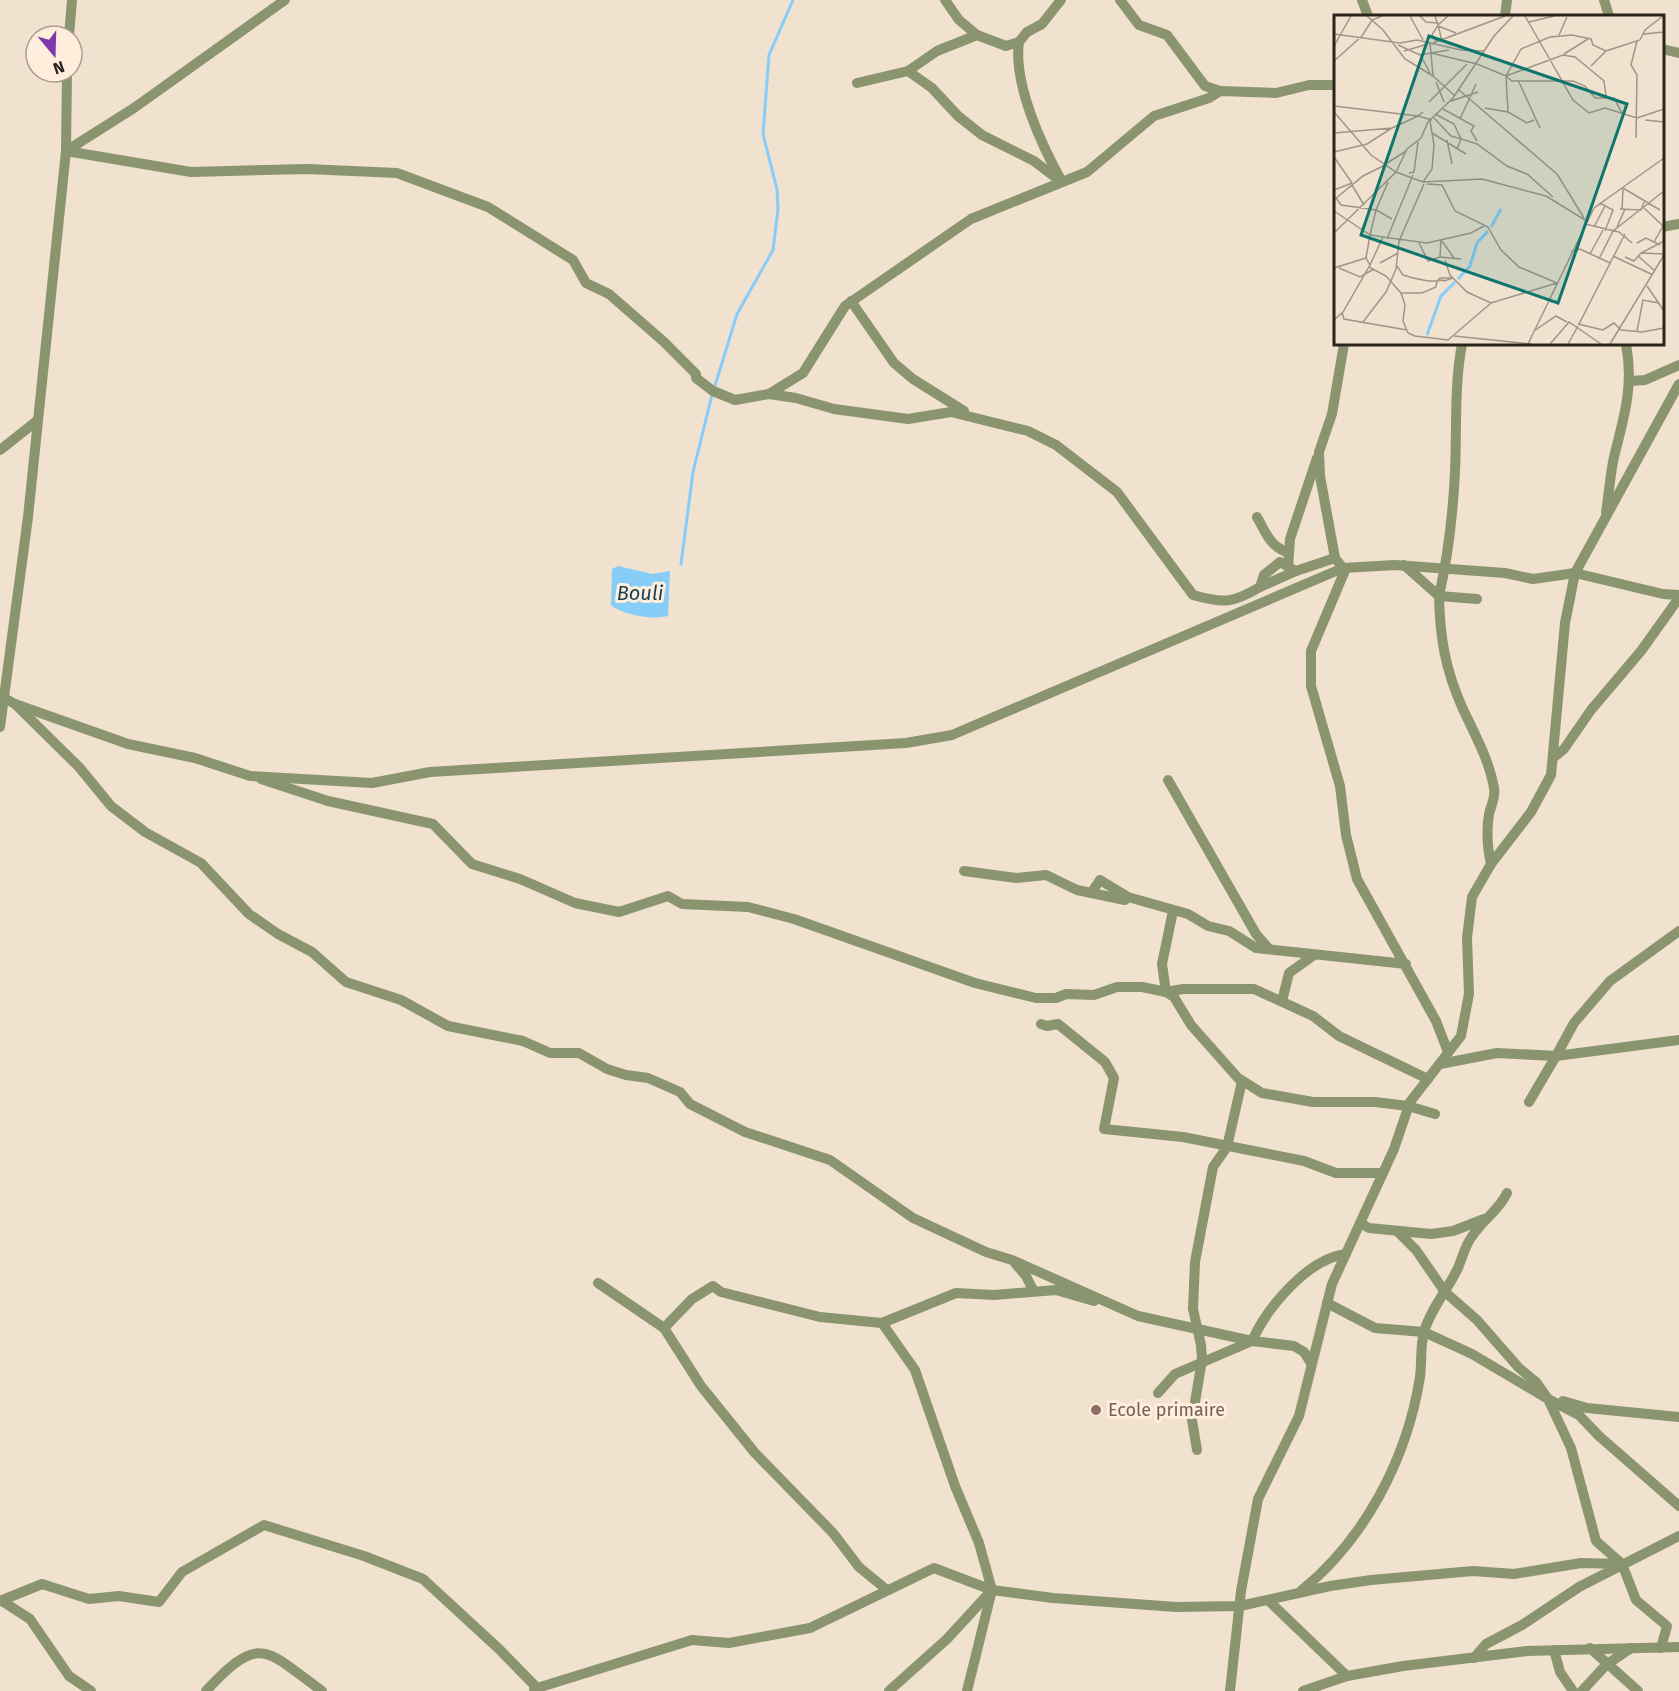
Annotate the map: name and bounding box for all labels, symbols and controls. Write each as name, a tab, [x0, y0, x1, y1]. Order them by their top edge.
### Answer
inset map	[1334, 15, 1664, 345]
north arrow	[24, 24, 84, 84]
text: N	[51, 57, 67, 78]
water label: Bouli	[617, 581, 664, 605]
place label: Ecole primaire	[1108, 1399, 1225, 1421]
marker: Ecole primaire	[1089, 1403, 1103, 1417]

